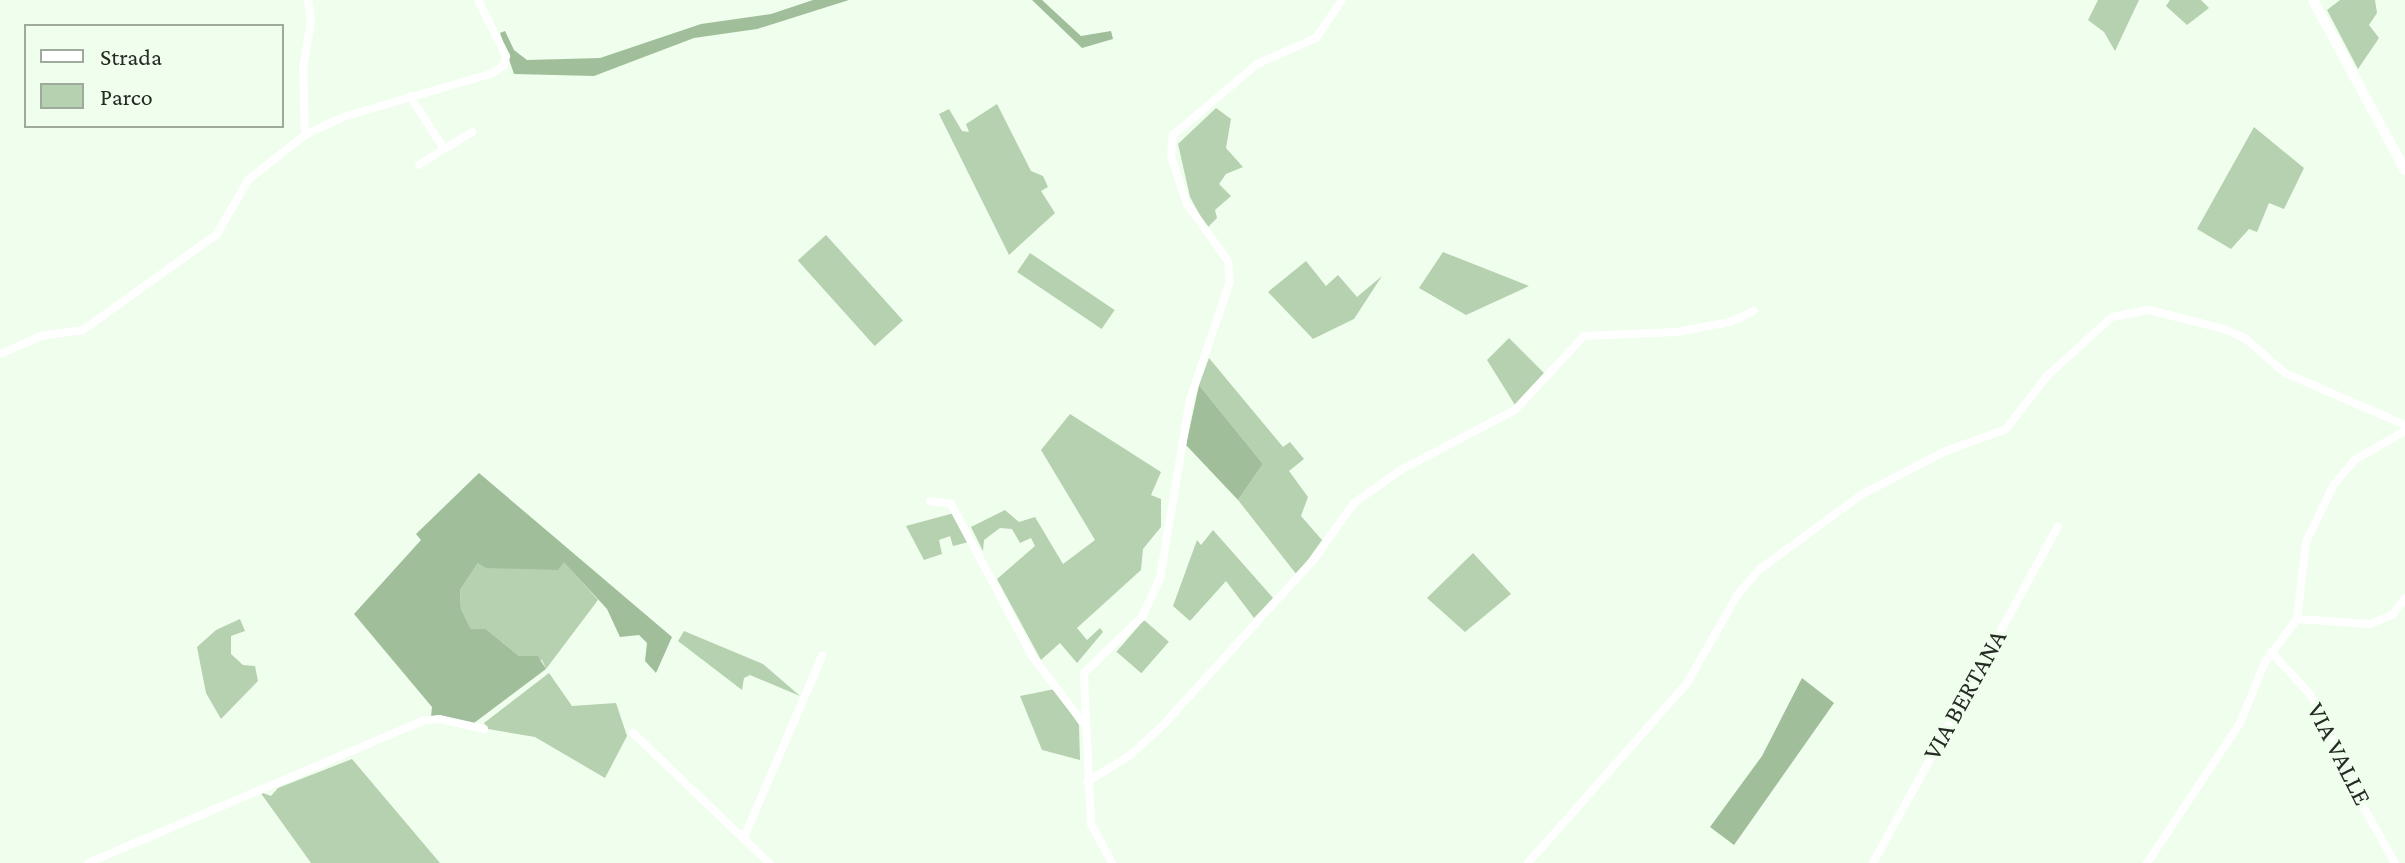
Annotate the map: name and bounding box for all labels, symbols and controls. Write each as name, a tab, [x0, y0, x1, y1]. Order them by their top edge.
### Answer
legend	[24, 24, 284, 128]
text: Strada	[100, 43, 162, 70]
text: Parco	[100, 83, 153, 110]
street label: VIA BERTANA	[1916, 624, 2014, 766]
street label: VIA VALLE	[2300, 697, 2378, 811]

